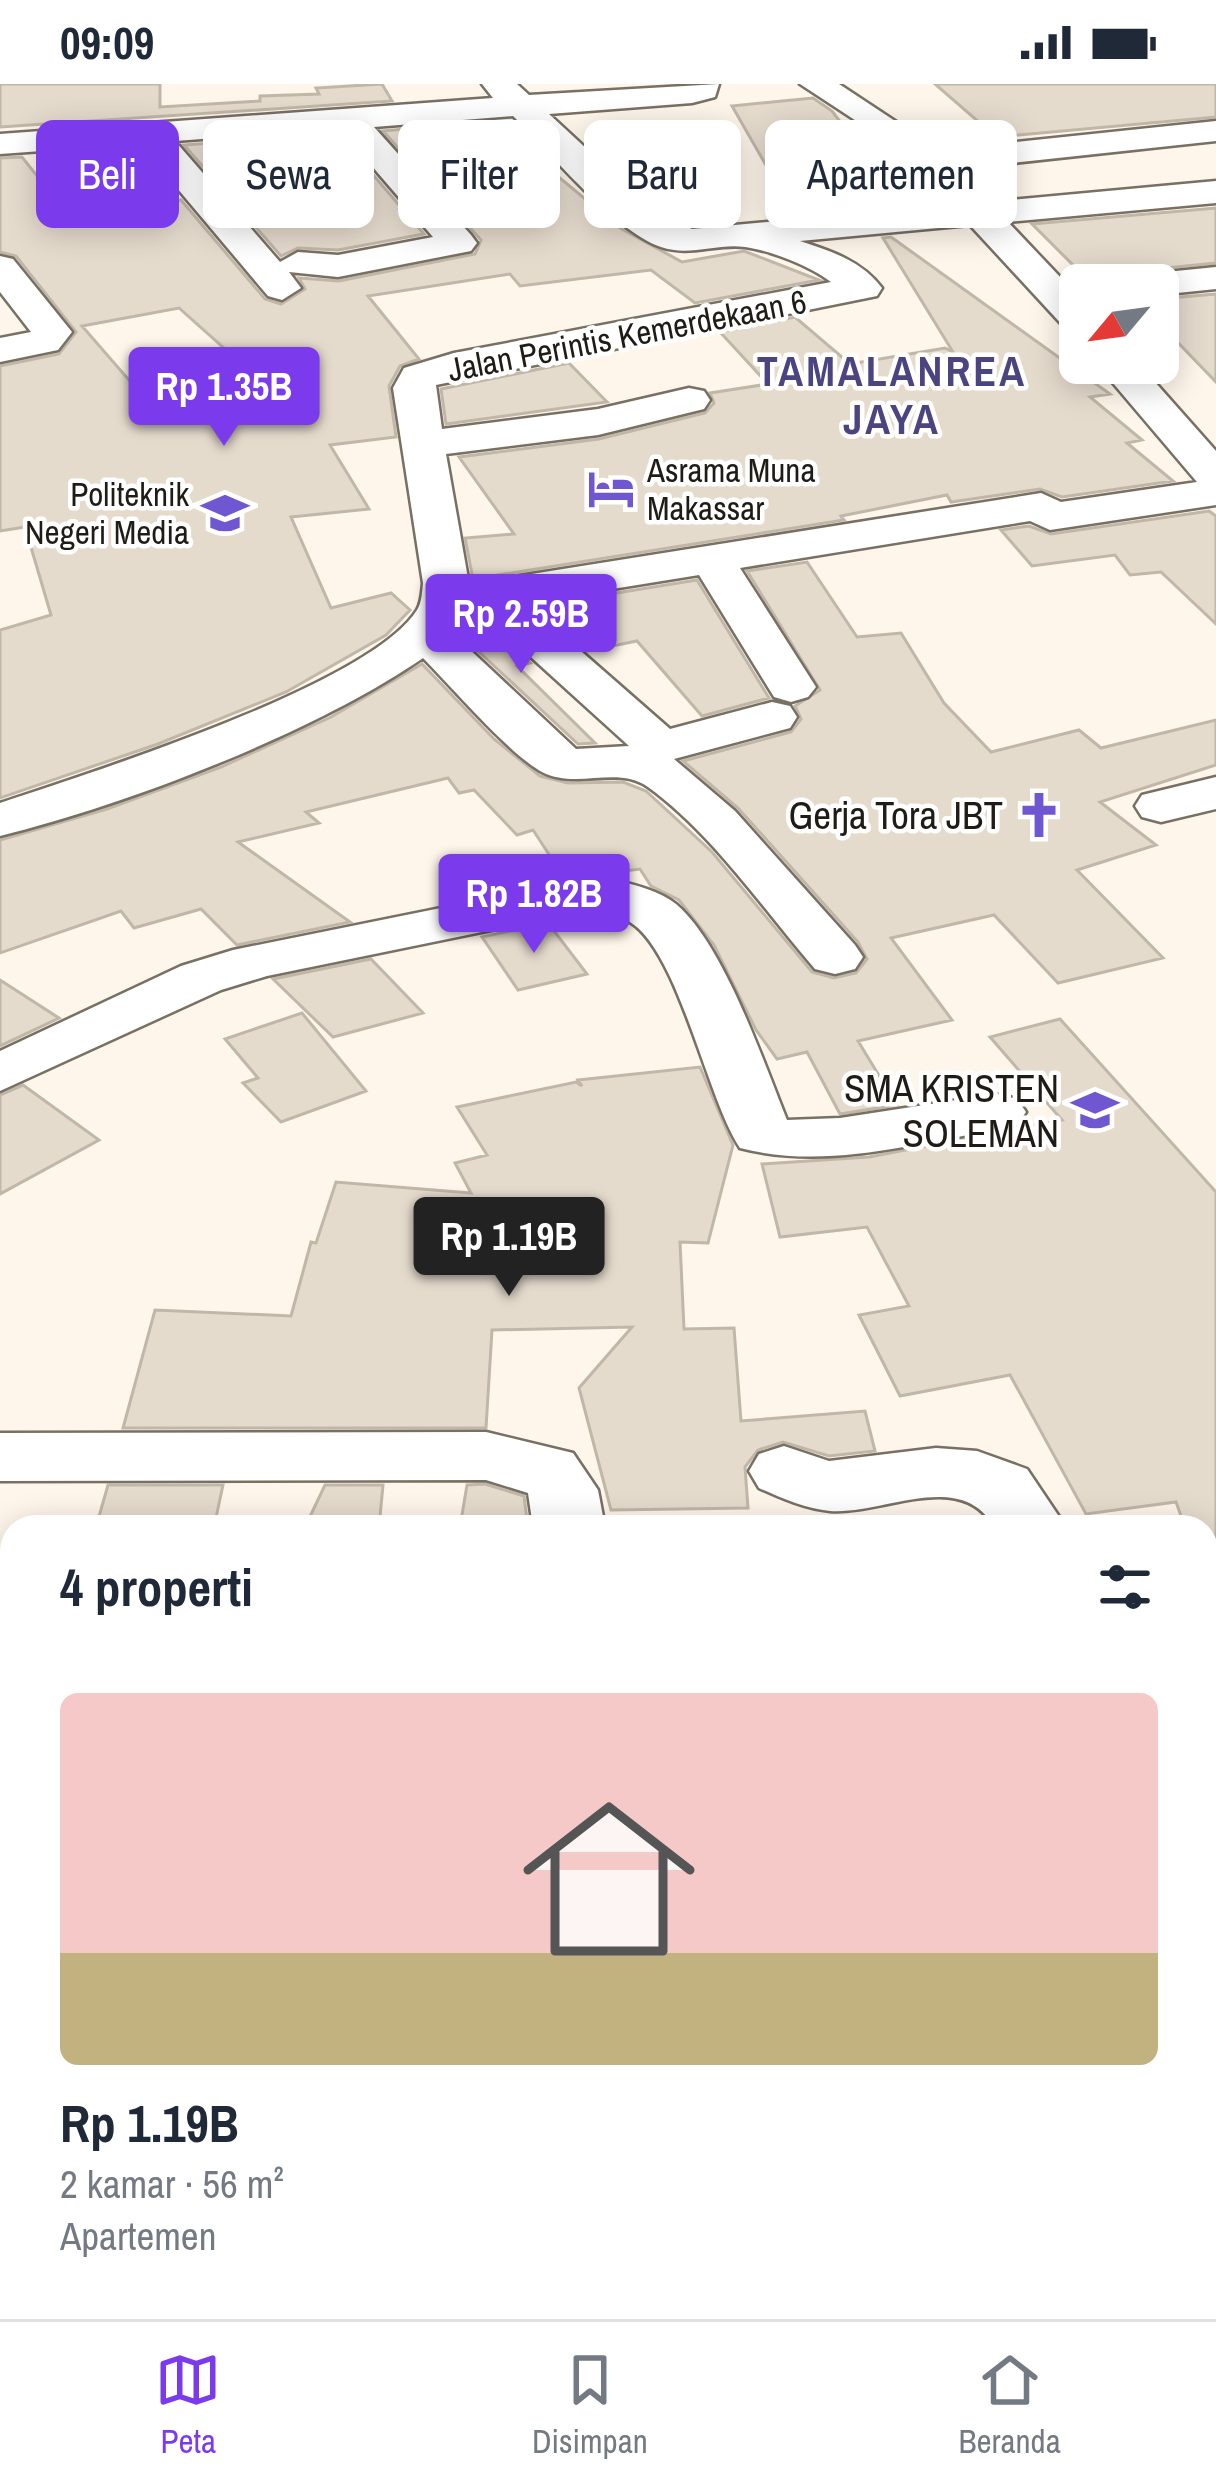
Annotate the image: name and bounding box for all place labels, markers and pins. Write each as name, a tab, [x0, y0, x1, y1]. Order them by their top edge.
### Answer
pin: Rp 1.35B	[100, 347, 348, 449]
place label: Asrama Muna Makassar	[646, 448, 815, 530]
hotel icon: Asrama Muna Makassar	[586, 464, 636, 514]
place label: Politeknik Negeri Media	[25, 472, 189, 554]
school or university icon: Politeknik Negeri Media	[200, 488, 250, 538]
pin: Rp 2.59B	[397, 574, 645, 676]
place label: Gerja Tora JBT	[788, 789, 1003, 841]
church icon: Gerja Tora JBT	[1014, 790, 1064, 840]
pin: Rp 1.82B	[410, 854, 658, 956]
place label: SMA KRISTEN SOLEMAN	[844, 1062, 1059, 1159]
school or university icon: SMA KRISTEN SOLEMAN	[1070, 1085, 1120, 1135]
pin: Rp 1.19B	[385, 1197, 633, 1299]

